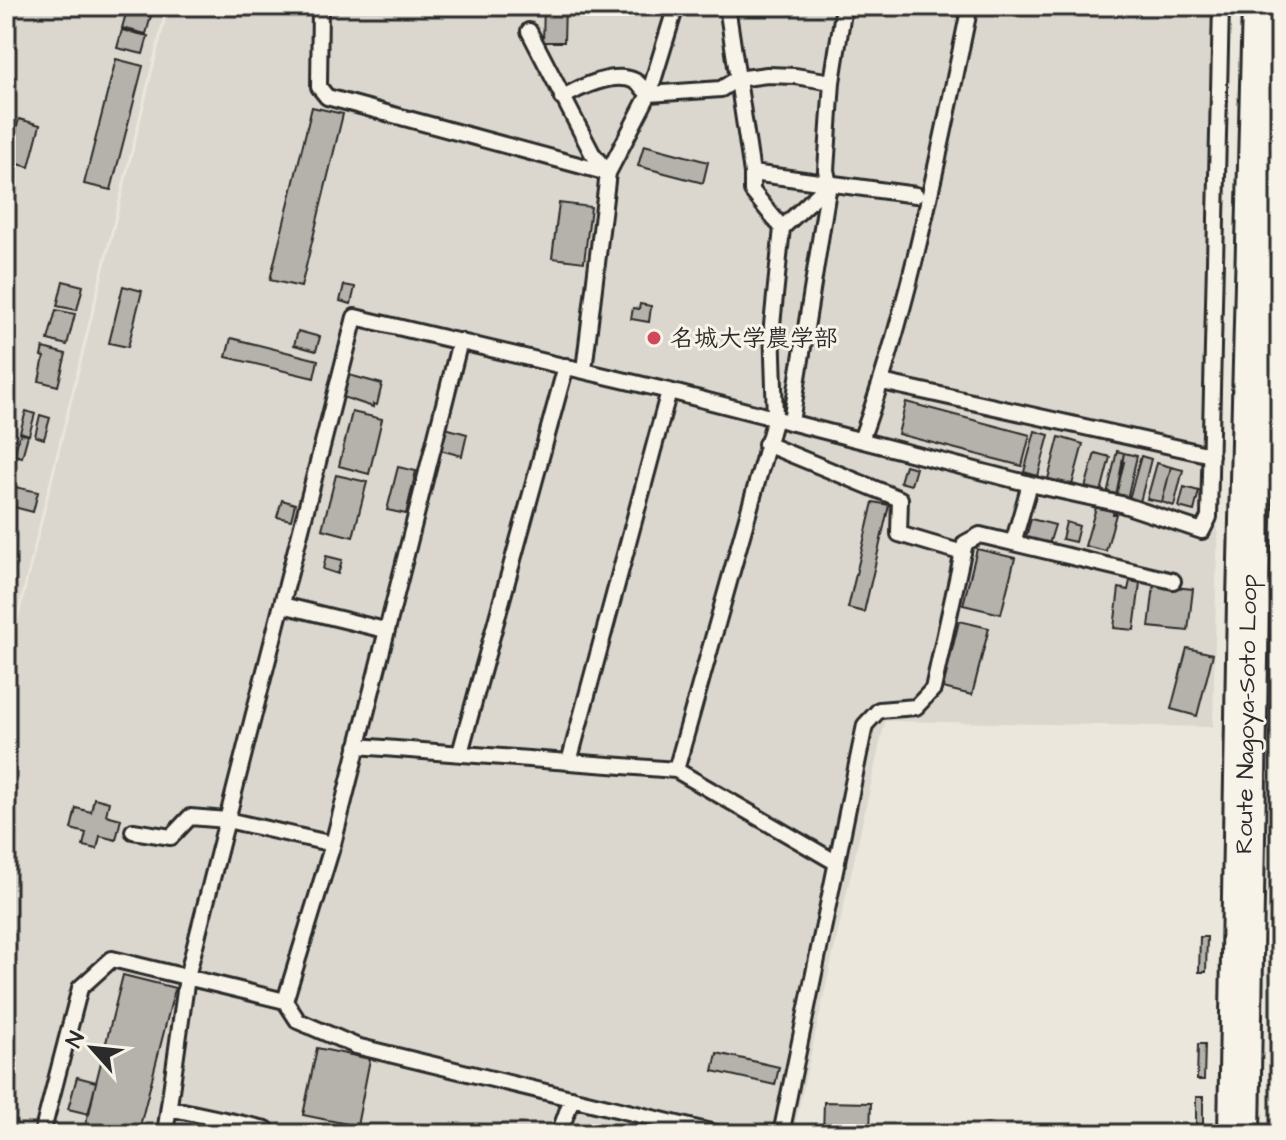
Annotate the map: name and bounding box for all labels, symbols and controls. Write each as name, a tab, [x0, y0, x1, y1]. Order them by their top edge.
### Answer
place label: 名城大学農学部	[670, 322, 838, 356]
marker: 名城大学農学部	[645, 329, 663, 347]
street label: Route Nagoya-Soto Loop	[1228, 574, 1267, 854]
north arrow	[52, 1008, 132, 1088]
text: N	[59, 1026, 93, 1053]

